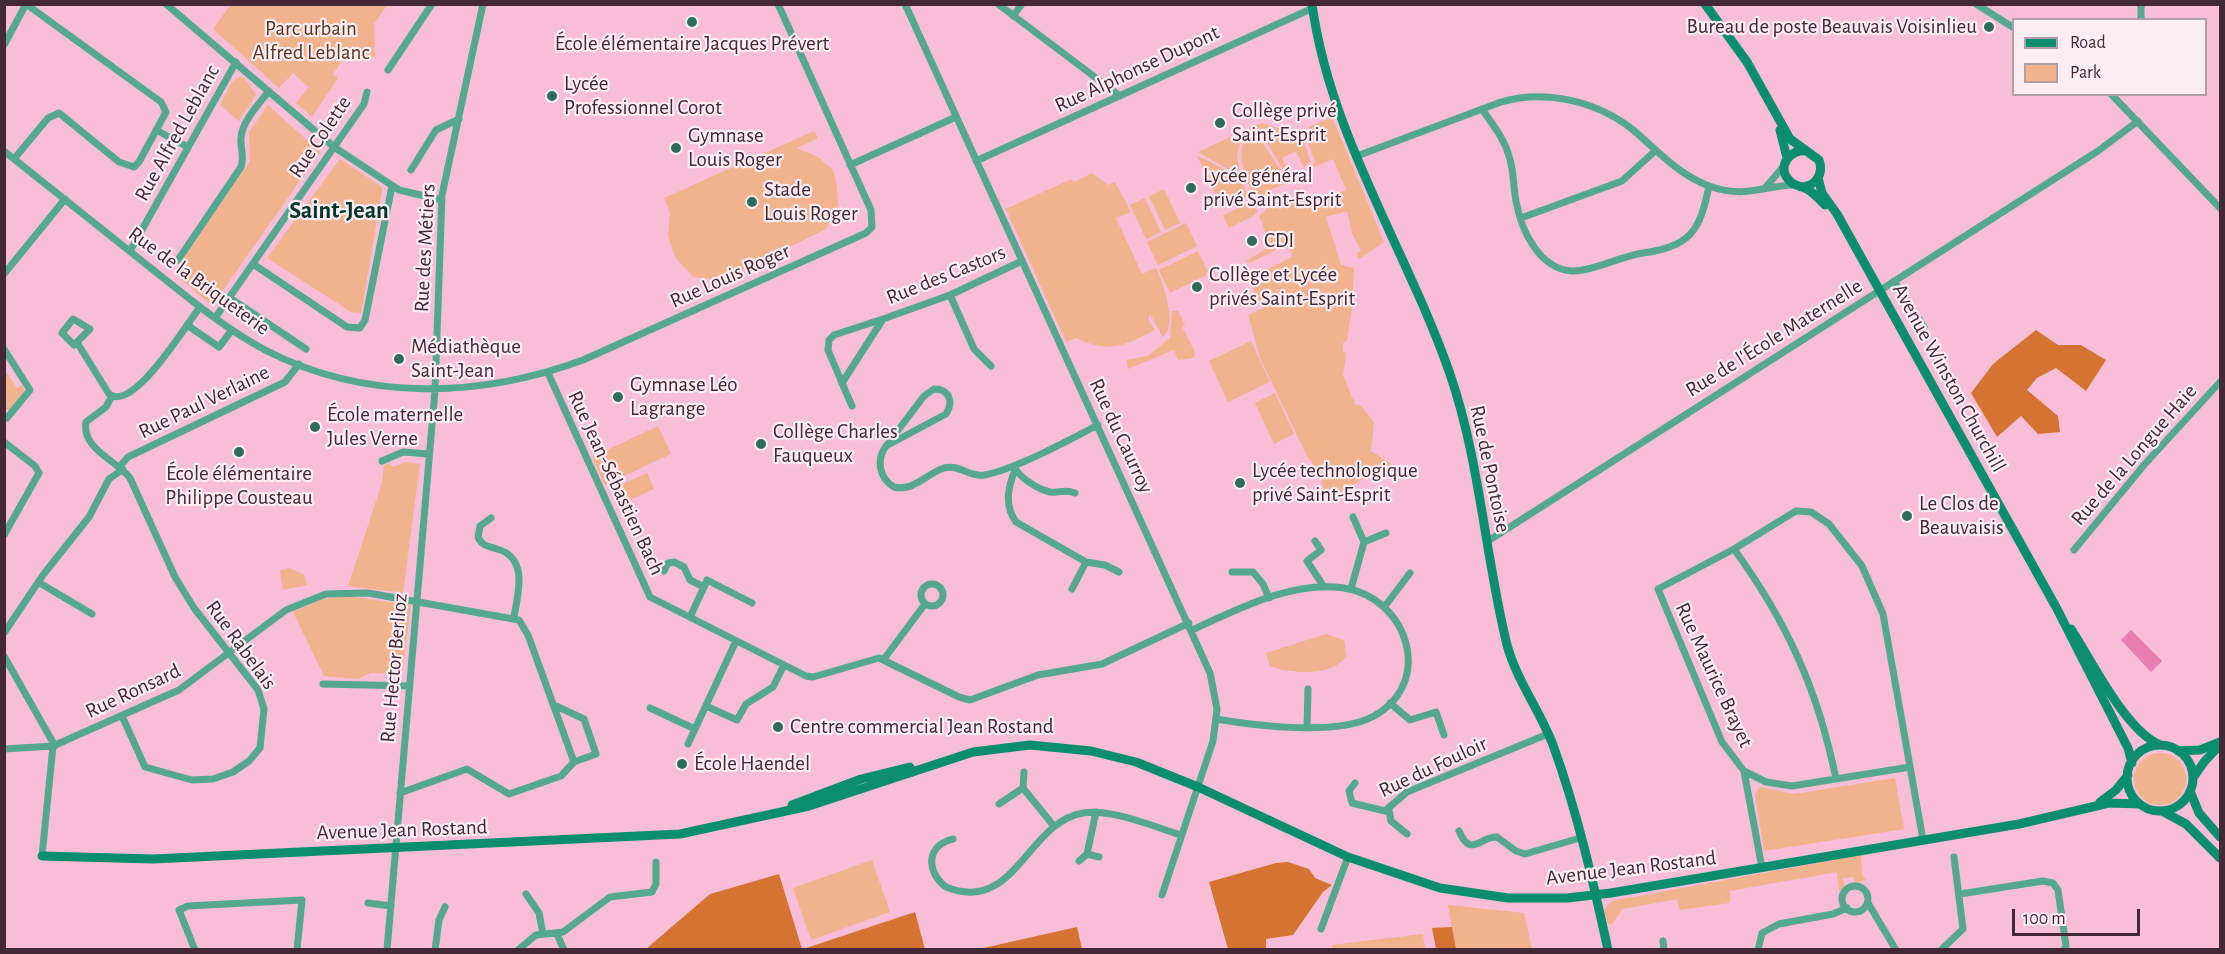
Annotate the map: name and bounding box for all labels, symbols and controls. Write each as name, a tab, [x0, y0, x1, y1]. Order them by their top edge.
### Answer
place label: Bureau de poste Beauvais Voisinlieu	[1686, 14, 1977, 40]
marker: École élémentaire Jacques Prévert	[685, 15, 699, 29]
park label: Parc urbain Alfred Leblanc	[253, 16, 369, 66]
legend	[2012, 18, 2207, 96]
street label: Rue Alphonse Dupont	[1051, 20, 1223, 118]
marker: Bureau de poste Beauvais Voisinlieu	[1982, 20, 1996, 34]
place label: École élémentaire Jacques Prévert	[555, 31, 829, 57]
text: Road	[2070, 34, 2106, 52]
street label: Rue Alfred Leblanc	[129, 60, 225, 206]
text: Park	[2070, 64, 2101, 82]
place label: Lycée Professionnel Corot	[564, 71, 722, 121]
marker: Lycée Professionnel Corot	[545, 89, 559, 103]
street label: Rue Colette	[283, 91, 357, 183]
place label: Collège privé Saint-Esprit	[1232, 98, 1337, 148]
marker: Collège privé Saint-Esprit	[1213, 116, 1227, 130]
place label: Gymnase Louis Roger	[688, 123, 782, 173]
marker: Gymnase Louis Roger	[669, 141, 683, 155]
place label: Lycée général privé Saint-Esprit	[1203, 163, 1341, 213]
place label: Stade Louis Roger	[764, 177, 858, 227]
marker: Lycée général privé Saint-Esprit	[1184, 181, 1198, 195]
street label: Rue des Métiers	[409, 183, 441, 313]
marker: Stade Louis Roger	[745, 195, 759, 209]
district label: Saint-Jean	[289, 197, 389, 225]
street label: Rue de la Briqueterie	[123, 221, 275, 341]
place label: CDI	[1264, 228, 1294, 254]
marker: CDI	[1245, 234, 1259, 248]
street label: Rue Louis Roger	[666, 238, 794, 314]
street label: Rue des Castors	[883, 240, 1009, 310]
place label: Collège et Lycée privés Saint-Esprit	[1209, 262, 1355, 312]
street label: Rue de l'École Maternelle	[1681, 273, 1867, 403]
street label: Avenue Winston Churchill	[1887, 279, 2011, 477]
marker: Collège et Lycée privés Saint-Esprit	[1190, 280, 1204, 294]
place label: Médiathèque Saint-Jean	[411, 334, 521, 384]
marker: Médiathèque Saint-Jean	[392, 352, 406, 366]
street label: Rue Paul Verlaine	[134, 359, 274, 445]
place label: Gymnase Léo Lagrange	[630, 372, 738, 422]
street label: Rue du Caurroy	[1083, 375, 1159, 497]
street label: Rue de la Longue Haie	[2066, 379, 2202, 531]
street label: Rue Jean-Sébastien Bach	[562, 387, 670, 579]
marker: Gymnase Léo Lagrange	[611, 390, 625, 404]
place label: École maternelle Jules Verne	[327, 402, 463, 452]
street label: Rue de Pontoise	[1464, 403, 1516, 535]
place label: Collège Charles Fauqueux	[773, 419, 898, 469]
marker: École maternelle Jules Verne	[308, 420, 322, 434]
marker: Collège Charles Fauqueux	[754, 437, 768, 451]
marker: École élémentaire Philippe Cousteau	[232, 445, 246, 459]
place label: Lycée technologique privé Saint-Esprit	[1252, 458, 1418, 508]
place label: École élémentaire Philippe Cousteau	[165, 461, 313, 511]
marker: Lycée technologique privé Saint-Esprit	[1233, 476, 1247, 490]
place label: Le Clos de Beauvaisis	[1919, 491, 2004, 541]
marker: Le Clos de Beauvaisis	[1900, 509, 1914, 523]
street label: Rue Hector Berlioz	[375, 592, 413, 744]
street label: Rue Rabelais	[200, 595, 282, 695]
street label: Rue Maurice Brayet	[1669, 599, 1759, 751]
street label: Rue Ronsard	[82, 658, 184, 724]
place label: Centre commercial Jean Rostand	[790, 714, 1054, 740]
marker: Centre commercial Jean Rostand	[771, 720, 785, 734]
street label: Rue du Fouloir	[1375, 731, 1491, 803]
place label: École Haendel	[694, 751, 810, 777]
marker: École Haendel	[675, 757, 689, 771]
street label: Avenue Jean Rostand	[316, 814, 488, 846]
street label: Avenue Jean Rostand	[1545, 845, 1717, 891]
scale bar	[2015, 897, 2142, 935]
text: 100 m	[2023, 910, 2066, 928]

